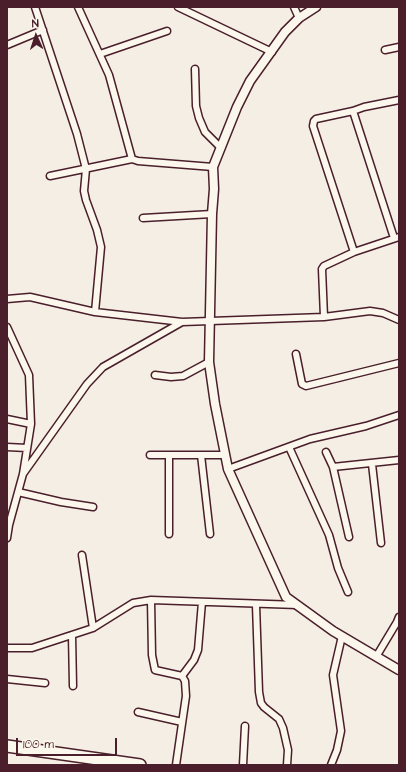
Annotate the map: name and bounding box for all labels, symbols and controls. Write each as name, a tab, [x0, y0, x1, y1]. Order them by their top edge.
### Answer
north arrow	[16, 16, 56, 56]
text: N	[32, 16, 39, 31]
scale bar	[18, 730, 119, 756]
text: 100 m	[23, 736, 54, 753]

